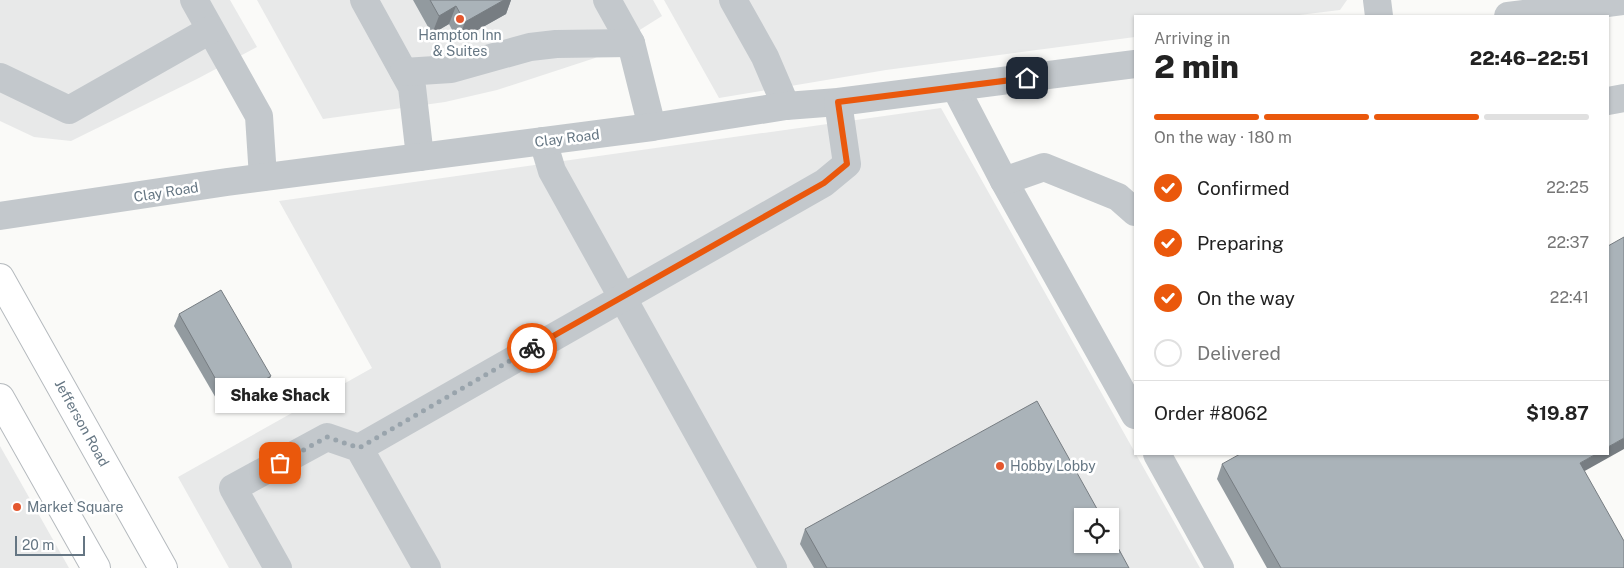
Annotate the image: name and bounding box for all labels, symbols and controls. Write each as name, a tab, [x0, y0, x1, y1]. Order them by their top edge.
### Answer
marker: Hampton Inn & Suites	[454, 13, 466, 25]
place label: Hampton Inn & Suites	[418, 27, 502, 59]
text: Arriving in	[1154, 29, 1230, 48]
text: 22:46–22:51	[1470, 47, 1589, 69]
text: 2 min	[1154, 48, 1239, 85]
pin	[1006, 57, 1048, 99]
icon: home	[1013, 64, 1041, 92]
street label: Clay Road	[534, 126, 600, 150]
text: On the way · 180 m	[1154, 128, 1292, 147]
icon: check	[1154, 174, 1182, 202]
text: Confirmed	[1197, 177, 1290, 199]
text: 22:25	[1546, 178, 1589, 197]
street label: Clay Road	[132, 179, 200, 205]
icon: check	[1154, 229, 1182, 257]
text: Preparing	[1197, 232, 1284, 254]
text: 22:37	[1547, 233, 1589, 252]
icon: check	[1154, 284, 1182, 312]
text: On the way	[1197, 287, 1295, 309]
text: 22:41	[1550, 288, 1589, 307]
courier	[507, 323, 557, 373]
icon: bike	[518, 334, 546, 362]
text: Delivered	[1197, 342, 1281, 364]
street label: Jefferson Road	[52, 377, 112, 469]
callout: Shake Shack	[215, 378, 345, 413]
text: Shake Shack	[230, 386, 330, 405]
text: Order #8062	[1154, 402, 1268, 424]
text: $19.87	[1526, 402, 1589, 424]
pin	[259, 442, 301, 484]
icon: bag	[266, 449, 294, 477]
place label: Hobby Lobby	[1010, 458, 1096, 474]
marker: Hobby Lobby	[994, 460, 1006, 472]
place label: Market Square	[27, 499, 123, 515]
marker: Market Square	[11, 501, 23, 513]
map controls	[1074, 508, 1119, 553]
button: locate	[1074, 508, 1119, 553]
scale bar	[15, 533, 85, 556]
text: 20 m	[22, 537, 54, 553]

